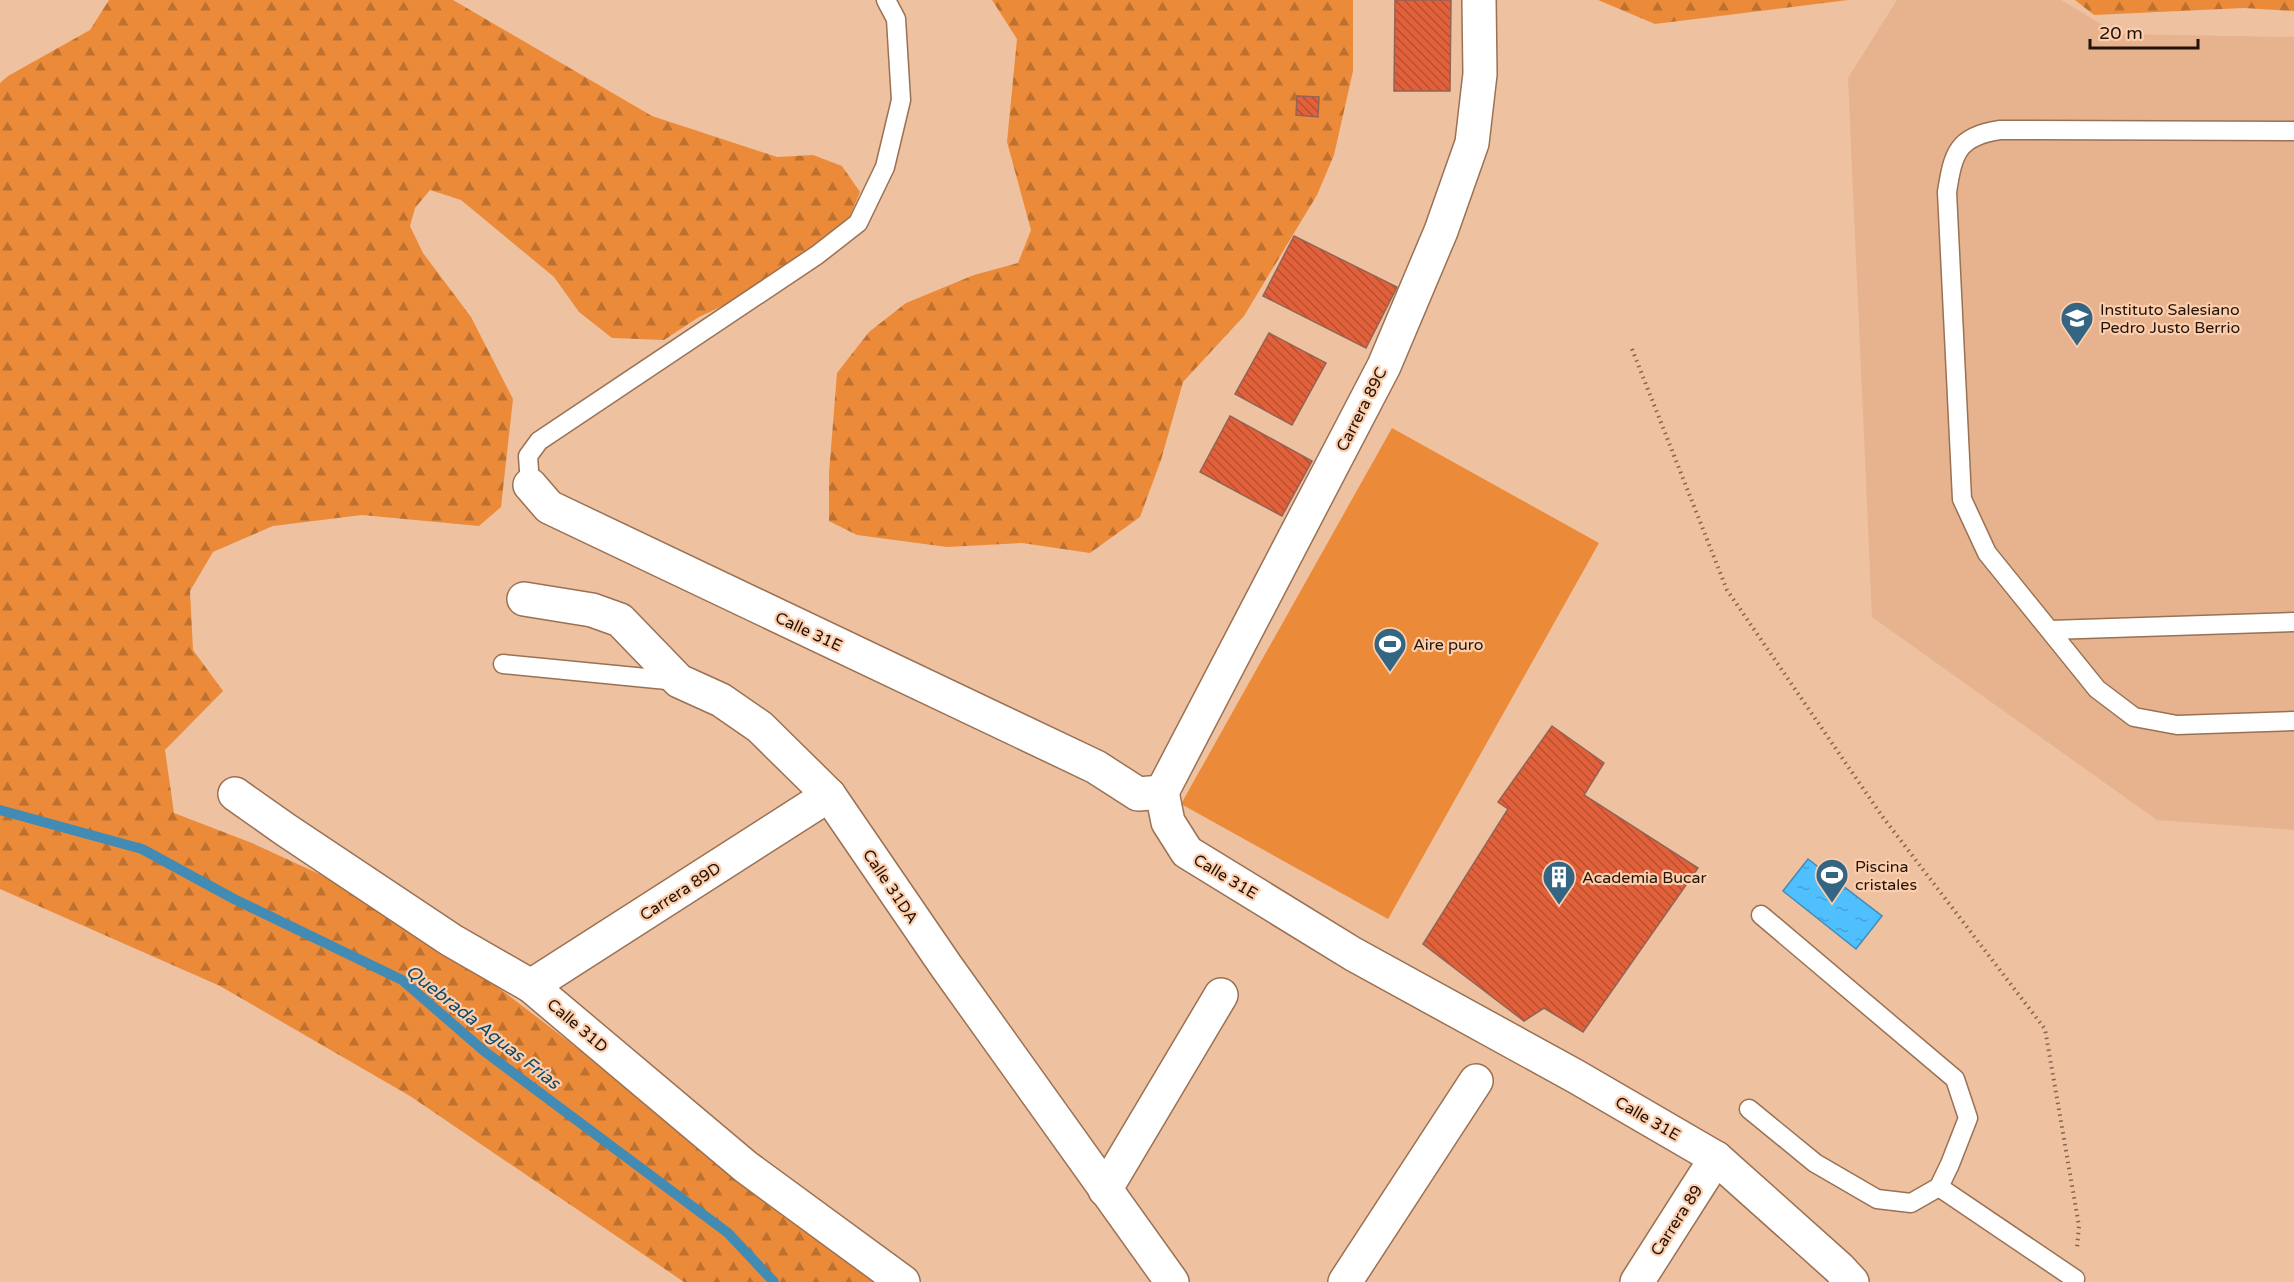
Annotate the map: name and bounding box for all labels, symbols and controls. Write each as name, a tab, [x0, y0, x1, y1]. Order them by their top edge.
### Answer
scale bar	[2090, 12, 2198, 50]
text: 20 m	[2099, 22, 2143, 44]
school or university icon: Instituto Salesiano Pedro Justo Berrio	[2059, 300, 2095, 347]
place label: Instituto Salesiano Pedro Justo Berrio	[2100, 300, 2240, 338]
street label: Carrera 89C	[1332, 364, 1392, 455]
street label: Calle 31E	[772, 608, 845, 656]
sports icon: Aire puro	[1372, 626, 1408, 673]
place label: Aire puro	[1413, 635, 1483, 655]
street label: Calle 31DA	[858, 846, 922, 927]
street label: Calle 31E	[1190, 850, 1261, 904]
sports icon: Piscina cristales	[1814, 857, 1850, 904]
place label: Piscina cristales	[1855, 857, 1917, 895]
street label: Carrera 89D	[636, 858, 725, 925]
building icon: Academia Bucar	[1541, 859, 1577, 906]
place label: Academia Bucar	[1582, 868, 1707, 888]
water label: Quebrada Aguas Frías	[401, 960, 566, 1095]
street label: Calle 31D	[543, 995, 612, 1057]
street label: Calle 31E	[1611, 1092, 1684, 1145]
street label: Carrera 89	[1647, 1181, 1707, 1260]

